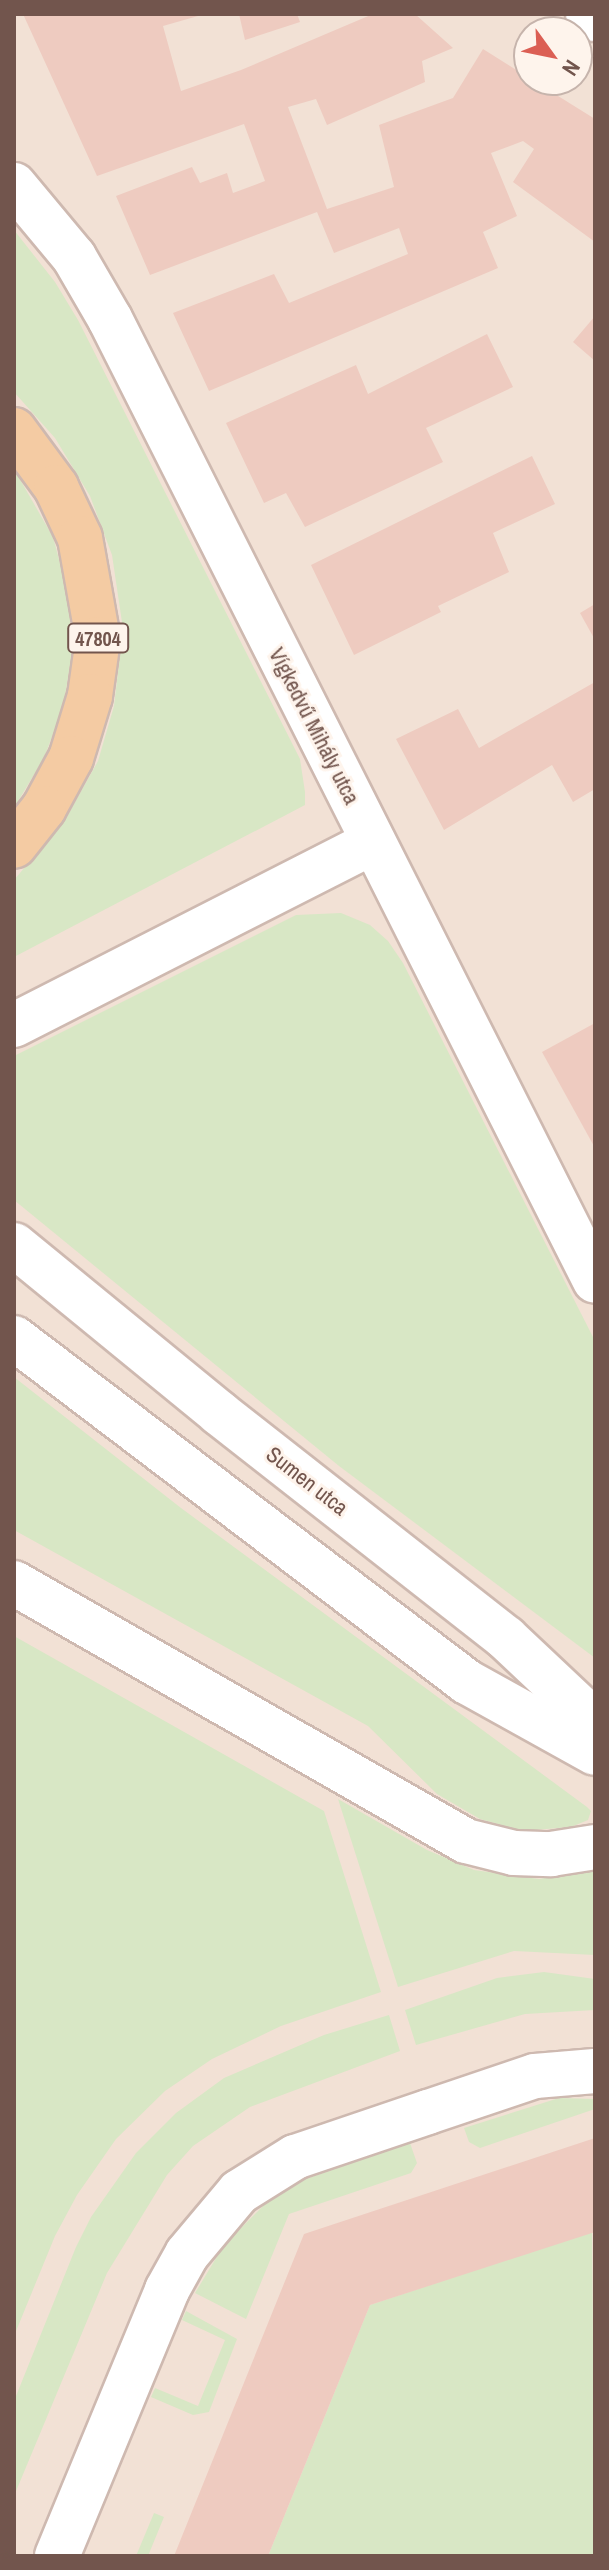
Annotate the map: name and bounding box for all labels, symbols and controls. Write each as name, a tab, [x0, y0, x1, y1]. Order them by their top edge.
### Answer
north arrow	[513, 16, 593, 96]
text: N	[555, 54, 588, 82]
road number: 47804	[66, 622, 130, 654]
street label: Vígkedvű Mihály utca	[263, 643, 365, 809]
street label: Sumen utca	[261, 1441, 353, 1521]

